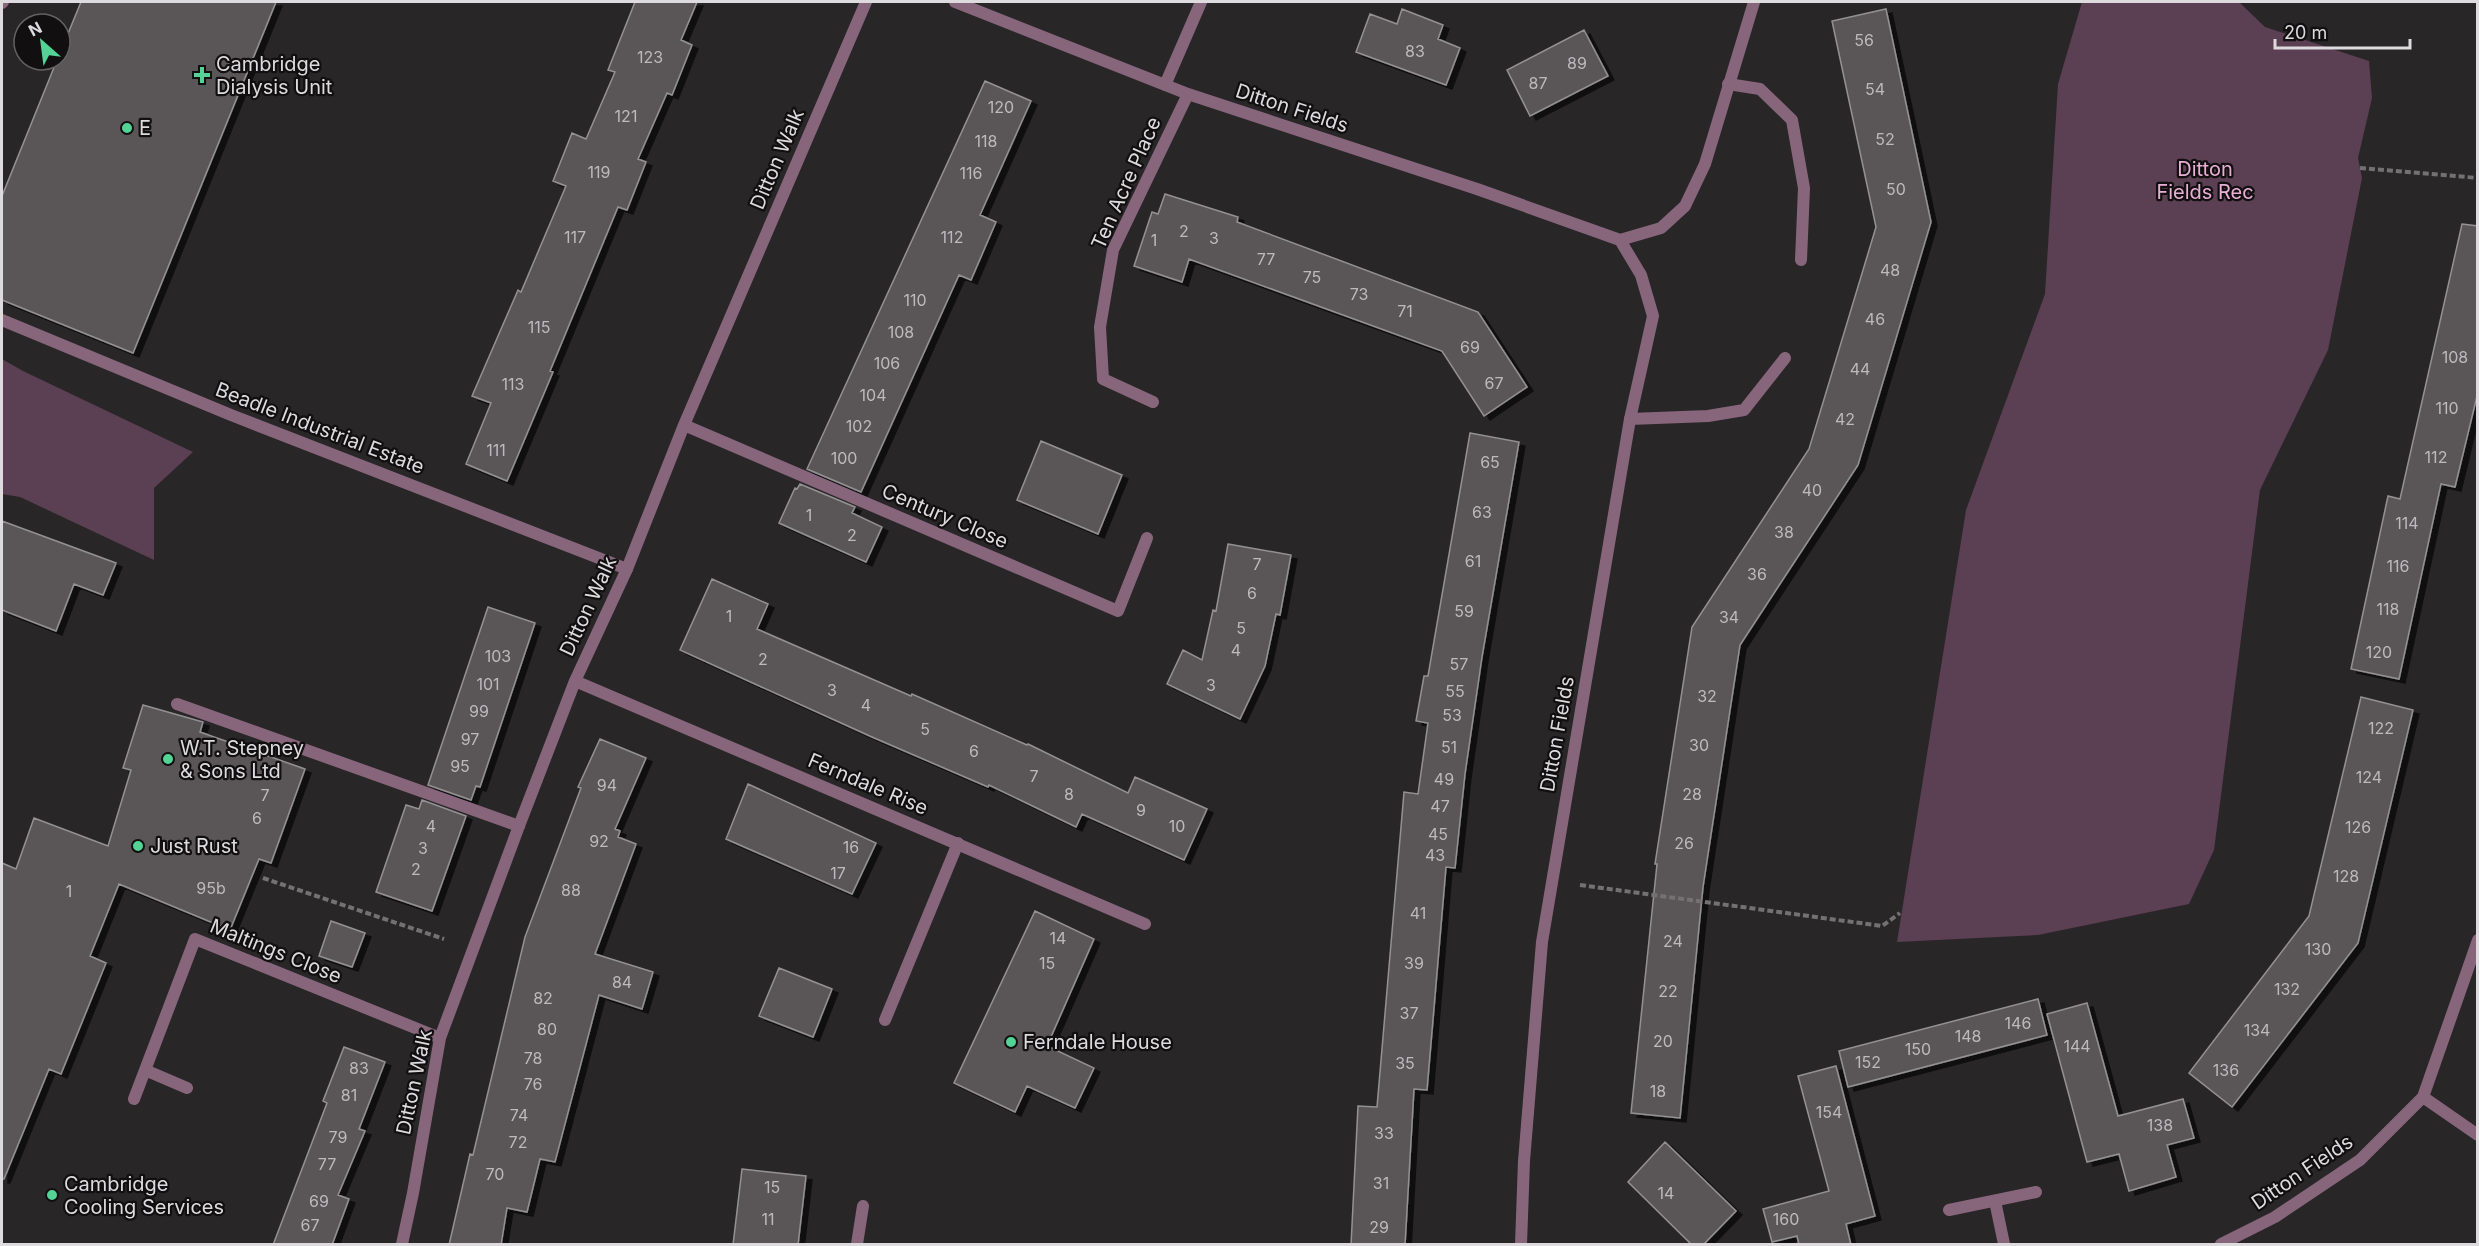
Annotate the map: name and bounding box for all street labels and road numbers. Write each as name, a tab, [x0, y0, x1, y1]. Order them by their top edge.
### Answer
street label: Ditton Fields	[1233, 78, 1351, 138]
street label: Ditton Walk	[745, 105, 809, 213]
street label: Ten Acre Place	[1086, 113, 1166, 253]
street label: Beadle Industrial Estate	[212, 377, 428, 479]
street label: Century Close	[878, 479, 1012, 553]
street label: Ditton Walk	[555, 552, 621, 659]
street label: Ditton Fields	[1535, 674, 1579, 794]
street label: Ferndale Rise	[804, 748, 932, 820]
street label: Maltings Close	[207, 914, 345, 988]
street label: Ditton Walk	[391, 1027, 437, 1137]
street label: Ditton Fields	[2247, 1129, 2357, 1215]

